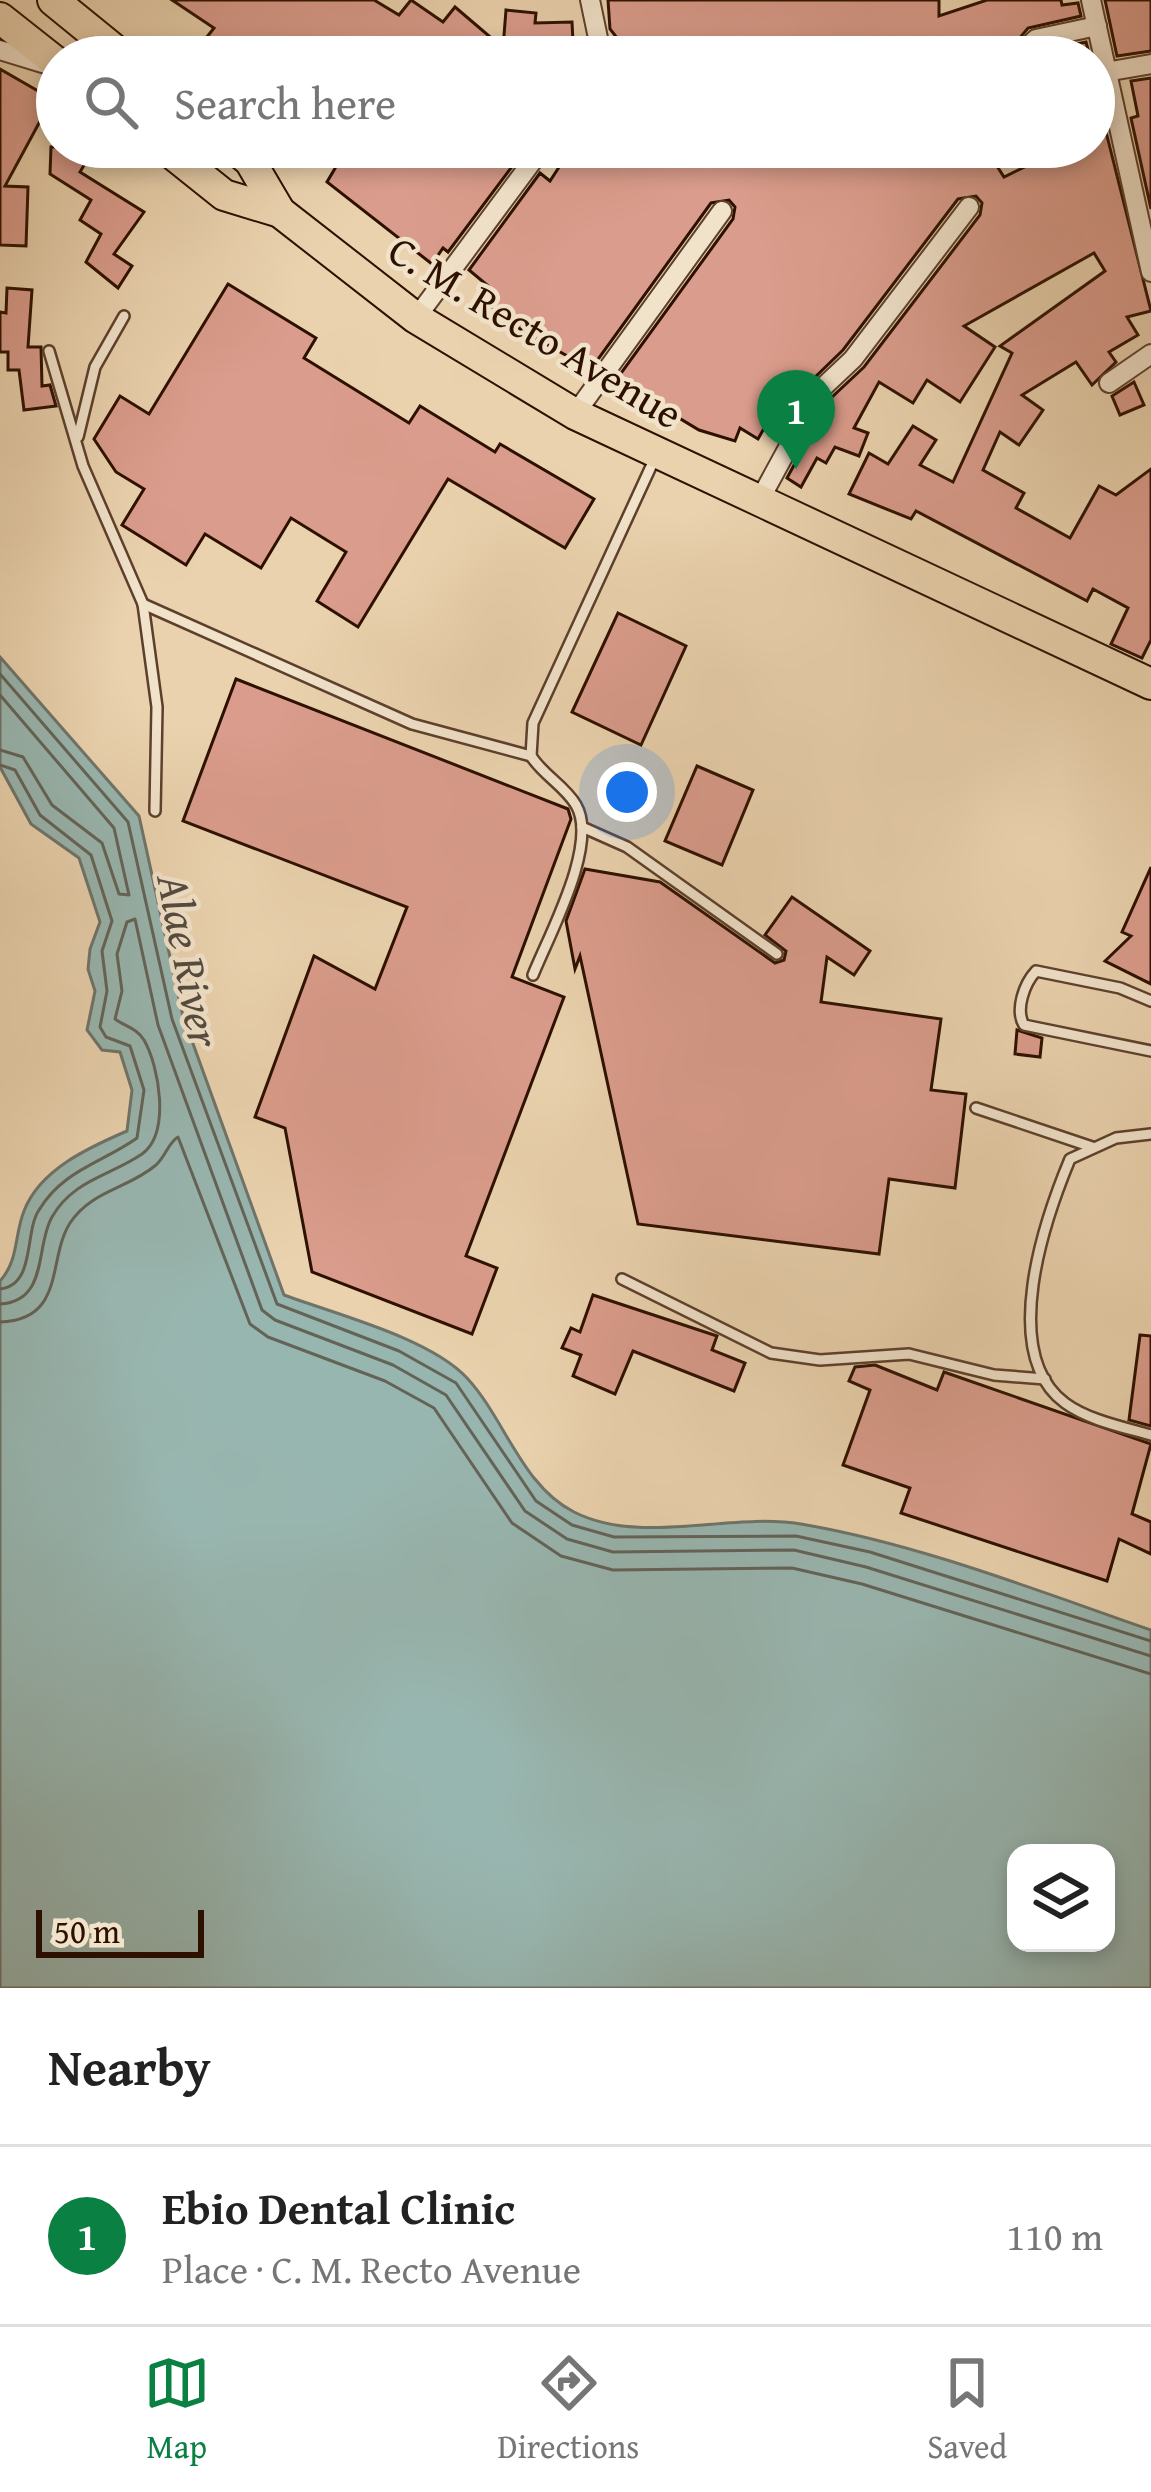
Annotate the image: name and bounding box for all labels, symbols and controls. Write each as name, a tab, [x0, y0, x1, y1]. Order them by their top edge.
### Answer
search box	[36, 36, 1115, 168]
icon: search	[78, 69, 144, 135]
text: Search here	[174, 70, 396, 135]
street label: C. M. Recto Avenue	[377, 219, 695, 443]
pin: 1	[757, 370, 835, 469]
your location	[597, 762, 657, 822]
water label: Alae River	[141, 867, 239, 1053]
map controls	[1007, 1844, 1115, 1952]
button: layers	[1007, 1844, 1115, 1952]
scale bar	[36, 1904, 204, 1957]
text: 50 m	[54, 1907, 120, 1955]
text: Nearby	[48, 2029, 211, 2104]
text: Ebio Dental Clinic	[162, 2175, 515, 2240]
text: 1	[77, 2207, 97, 2264]
text: 110 m	[1006, 2207, 1103, 2264]
text: Place · C. M. Recto Avenue	[162, 2240, 581, 2297]
tab: Map	[144, 2350, 210, 2470]
tab: Directions	[498, 2350, 639, 2470]
tab: Saved	[927, 2350, 1007, 2470]

